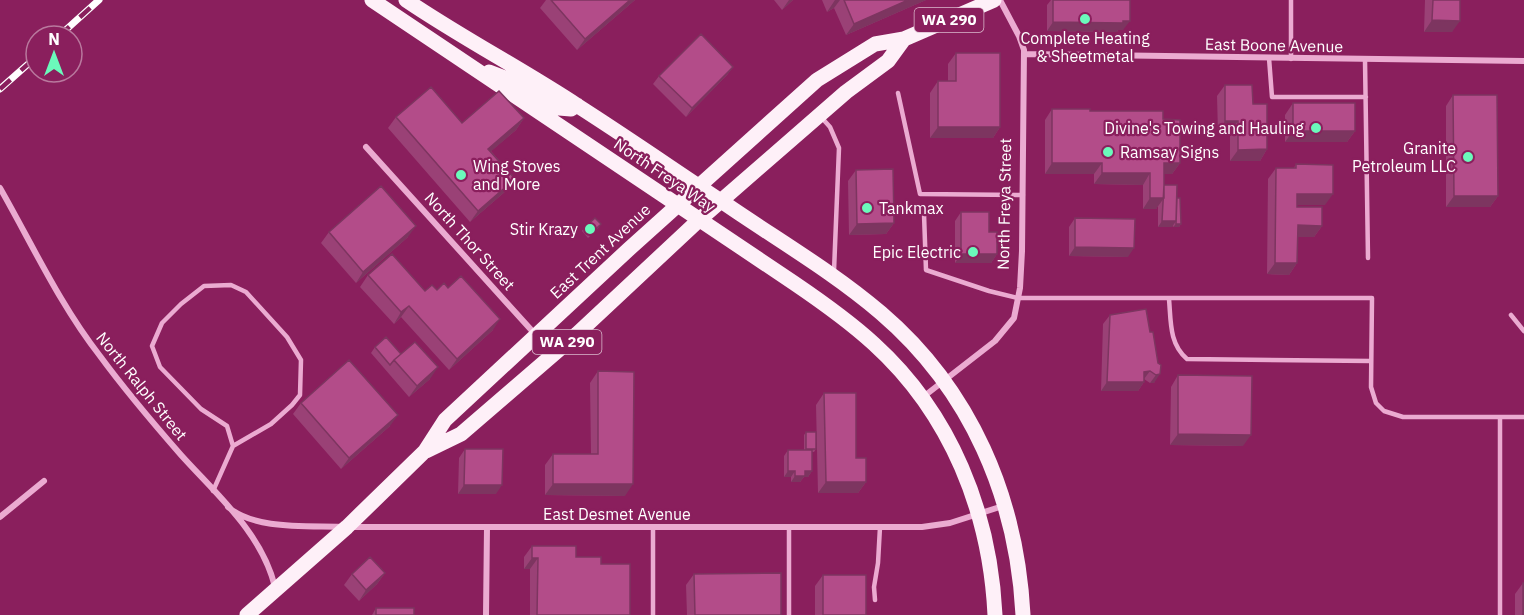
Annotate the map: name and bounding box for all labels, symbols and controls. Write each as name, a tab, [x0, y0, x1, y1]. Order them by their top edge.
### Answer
road number: WA 290	[914, 8, 984, 32]
marker: Complete Heating & Sheetmetal	[1078, 12, 1092, 26]
north arrow	[24, 24, 84, 84]
place label: Complete Heating & Sheetmetal	[1020, 28, 1150, 66]
text: N	[48, 29, 60, 49]
street label: East Boone Avenue	[1205, 34, 1344, 56]
place label: Divine's Towing and Hauling	[1104, 118, 1305, 138]
marker: Divine's Towing and Hauling	[1309, 121, 1323, 135]
street label: North Freya Way	[610, 134, 720, 216]
street label: North Freya Street	[993, 138, 1015, 270]
place label: Granite Petroleum LLC	[1352, 138, 1456, 176]
place label: Ramsay Signs	[1120, 142, 1219, 162]
marker: Ramsay Signs	[1101, 145, 1115, 159]
marker: Granite Petroleum LLC	[1461, 150, 1475, 164]
place label: Wing Stoves and More	[473, 156, 561, 194]
marker: Wing Stoves and More	[454, 168, 468, 182]
street label: North Thor Street	[421, 188, 519, 294]
place label: Tankmax	[879, 198, 944, 218]
street label: East Trent Avenue	[546, 199, 654, 303]
marker: Tankmax	[860, 201, 874, 215]
place label: Stir Krazy	[510, 219, 578, 239]
marker: Stir Krazy	[583, 222, 597, 236]
place label: Epic Electric	[873, 242, 961, 262]
marker: Epic Electric	[966, 245, 980, 259]
street label: North Ralph Street	[92, 328, 192, 444]
road number: WA 290	[532, 330, 602, 354]
street label: East Desmet Avenue	[543, 504, 691, 524]

